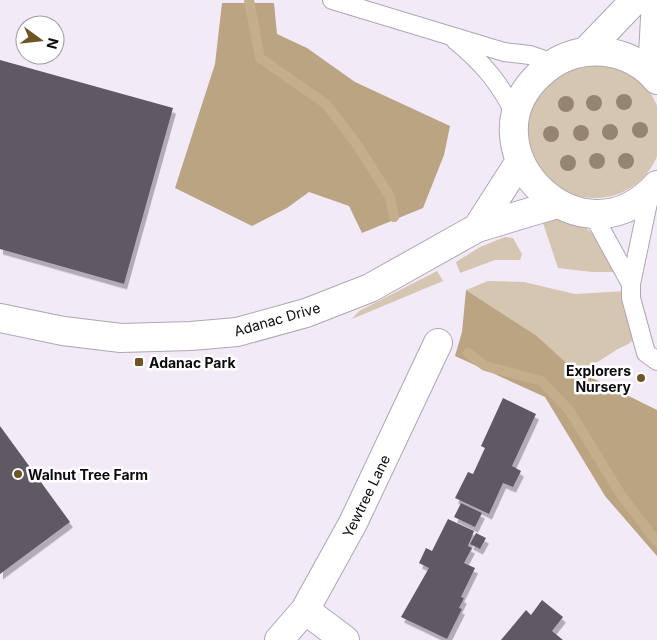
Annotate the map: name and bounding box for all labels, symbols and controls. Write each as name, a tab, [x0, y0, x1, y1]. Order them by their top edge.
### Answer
north arrow	[15, 15, 65, 65]
text: N	[43, 36, 63, 51]
street label: Adanac Drive	[232, 299, 322, 339]
place label: Adanac Park	[149, 354, 236, 371]
marker: Adanac Park	[133, 356, 145, 368]
place label: Explorers Nursery	[566, 362, 632, 395]
marker: Explorers Nursery	[635, 372, 647, 384]
street label: Yewtree Lane	[339, 452, 393, 540]
place label: Walnut Tree Farm	[28, 466, 148, 483]
marker: Walnut Tree Farm	[12, 468, 24, 480]

